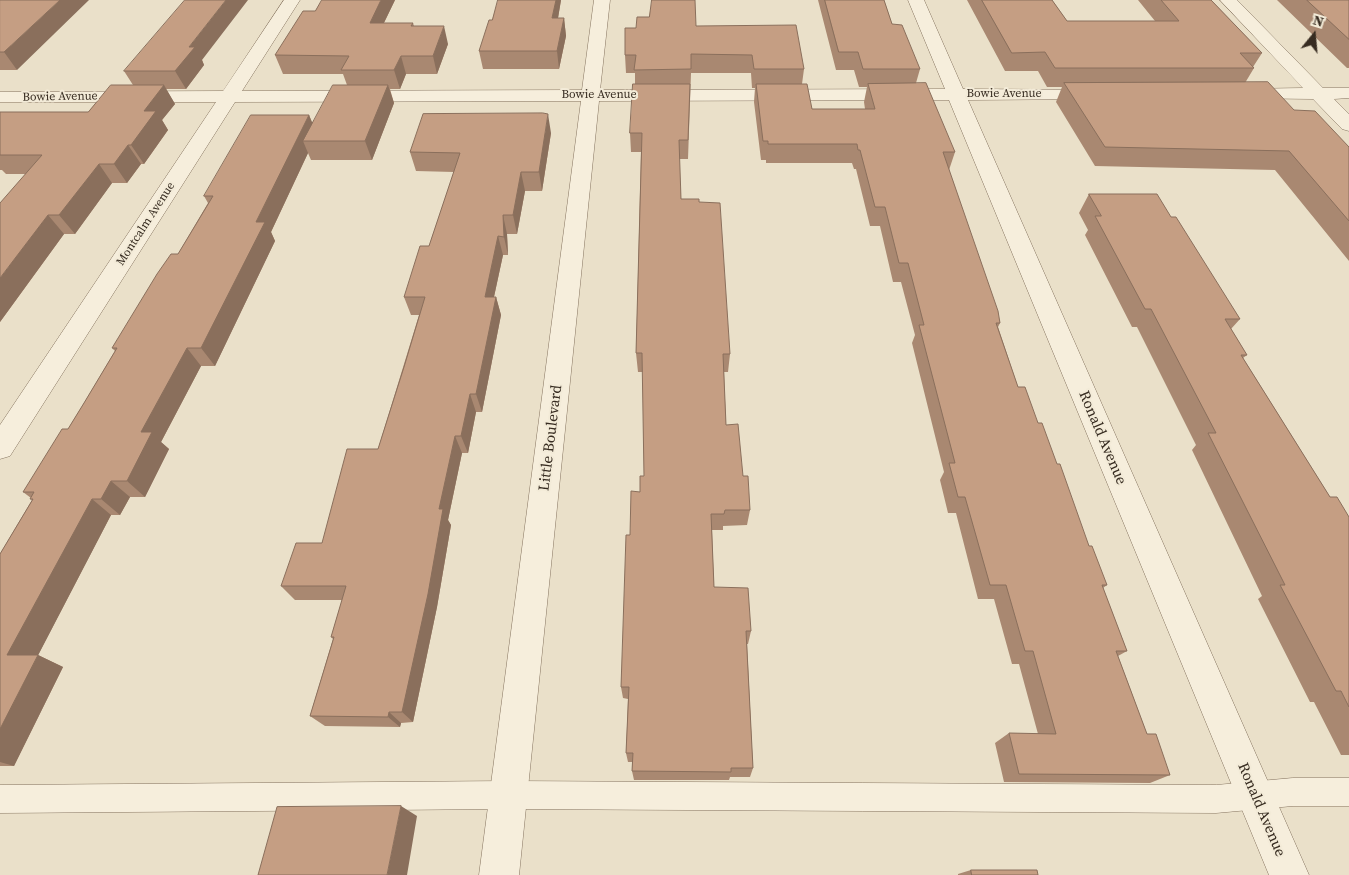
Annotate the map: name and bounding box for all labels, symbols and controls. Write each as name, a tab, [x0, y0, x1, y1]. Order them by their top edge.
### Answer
north arrow	[1289, 10, 1339, 60]
text: N	[1311, 10, 1326, 32]
street label: Bowie Avenue	[966, 87, 1042, 101]
street label: Bowie Avenue	[561, 88, 637, 102]
street label: Bowie Avenue	[22, 89, 98, 105]
street label: Montcalm Avenue	[114, 179, 178, 269]
street label: Little Boulevard	[536, 384, 566, 492]
street label: Ronald Avenue	[1074, 388, 1130, 488]
street label: Ronald Avenue	[1233, 760, 1289, 860]

